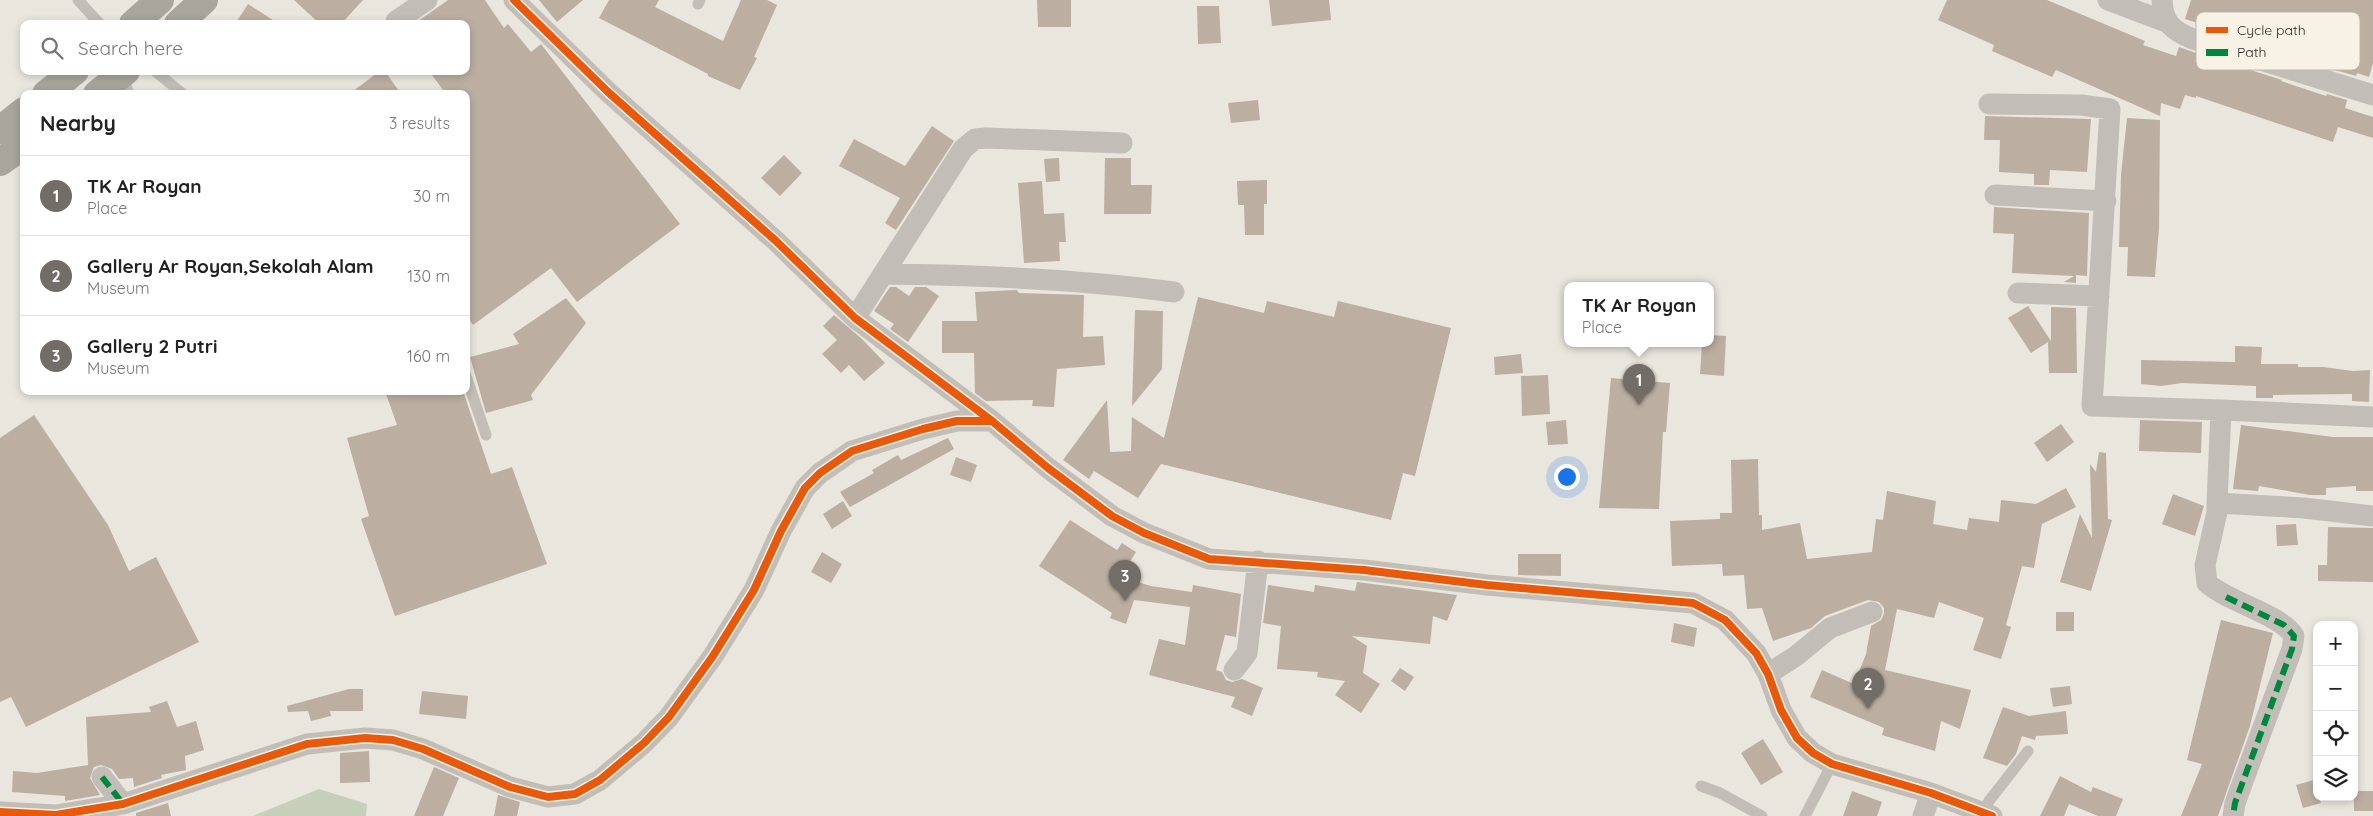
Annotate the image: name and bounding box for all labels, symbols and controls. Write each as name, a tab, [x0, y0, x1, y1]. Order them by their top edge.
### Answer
legend	[2196, 12, 2360, 70]
search box	[20, 20, 470, 75]
text: Cycle path	[2237, 21, 2306, 39]
icon: search	[38, 34, 66, 62]
text: Search here	[78, 36, 183, 60]
text: Path	[2237, 43, 2266, 61]
text: Nearby	[40, 110, 116, 136]
text: 3 results	[389, 113, 450, 133]
text: TK Ar Royan	[87, 174, 202, 198]
text: 1	[53, 186, 59, 206]
text: 30 m	[413, 186, 450, 206]
text: Place	[87, 198, 127, 218]
text: Gallery Ar Royan,Sekolah Alam	[87, 254, 374, 278]
text: 2	[51, 266, 61, 286]
text: 130 m	[407, 266, 450, 286]
text: Museum	[87, 278, 150, 298]
popup	[1564, 282, 1714, 347]
text: TK Ar Royan	[1582, 293, 1696, 317]
text: Place	[1582, 317, 1622, 337]
text: Gallery 2 Putri	[87, 334, 218, 358]
text: 3	[52, 346, 60, 366]
text: 160 m	[407, 346, 450, 366]
text: Museum	[87, 358, 150, 378]
pin: 1	[1623, 364, 1655, 405]
your location	[1554, 464, 1580, 490]
pin: 3	[1109, 560, 1141, 601]
map controls	[2313, 621, 2358, 801]
button: +	[2313, 621, 2358, 666]
button: −	[2313, 666, 2358, 711]
pin: 2	[1852, 668, 1884, 709]
button: locate	[2313, 711, 2358, 756]
button: layers	[2313, 756, 2358, 801]

